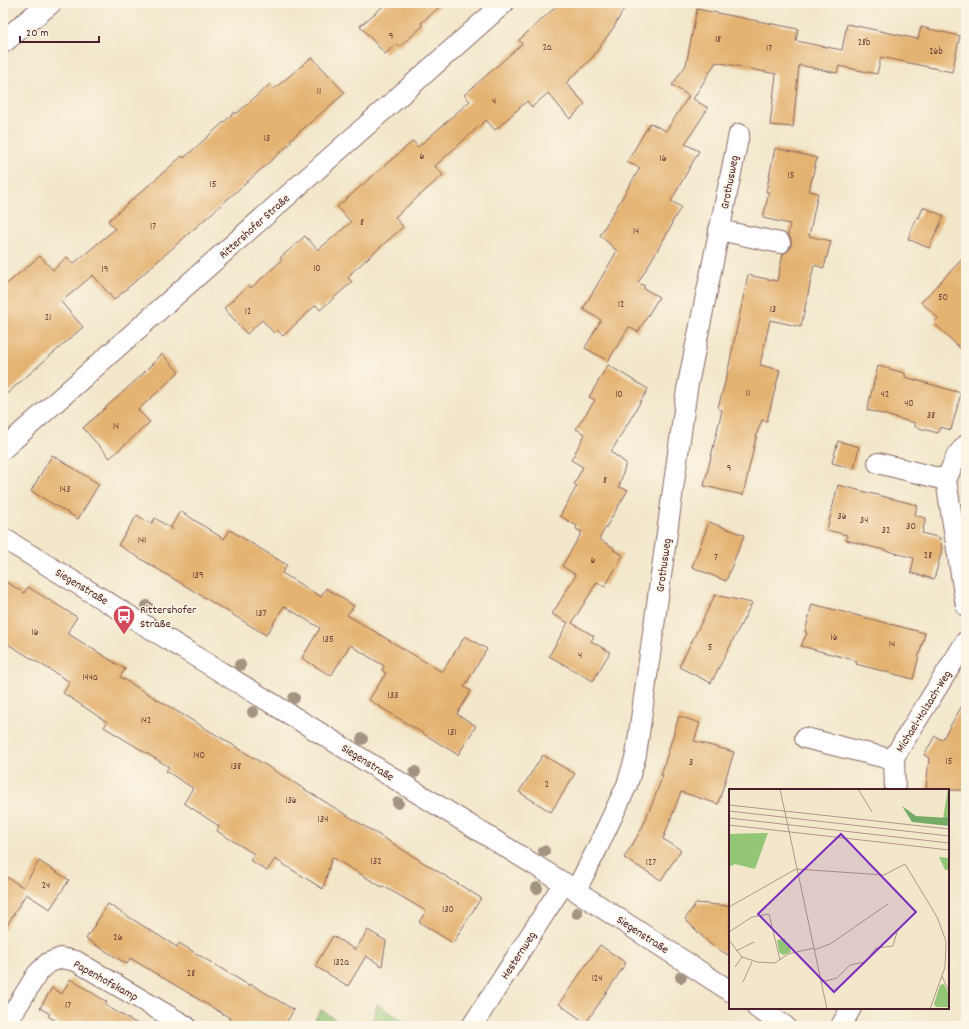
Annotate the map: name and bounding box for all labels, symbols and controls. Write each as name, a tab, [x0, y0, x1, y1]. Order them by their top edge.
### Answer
scale bar	[20, 18, 99, 44]
text: 20 m	[26, 25, 49, 42]
house number: 9	[389, 30, 393, 44]
house number: 18	[715, 33, 721, 47]
house number: 28b	[858, 36, 870, 50]
house number: 2a	[542, 41, 552, 55]
house number: 17	[766, 42, 772, 56]
house number: 26b	[929, 45, 943, 59]
house number: 11	[317, 85, 321, 99]
house number: 4	[492, 95, 496, 109]
house number: 13	[264, 132, 270, 146]
house number: 6	[420, 150, 425, 164]
house number: 16	[659, 152, 667, 166]
street label: Grothusweg	[717, 154, 744, 211]
house number: 15	[788, 169, 795, 183]
house number: 15	[210, 178, 217, 192]
street label: Rittershofer Straße	[216, 191, 294, 264]
house number: 8	[360, 216, 364, 230]
house number: 17	[150, 220, 156, 234]
house number: 14	[633, 225, 639, 239]
house number: 10	[313, 262, 321, 276]
house number: 19	[102, 263, 108, 277]
house number: 50	[938, 291, 948, 305]
house number: 12	[618, 298, 624, 312]
house number: 13	[770, 303, 776, 317]
house number: 12	[245, 305, 251, 319]
house number: 21	[45, 311, 51, 325]
house number: 11	[746, 387, 750, 401]
house number: 10	[615, 388, 623, 402]
house number: 42	[881, 388, 889, 402]
house number: 40	[904, 397, 914, 411]
house number: 38	[927, 409, 935, 423]
house number: 14	[113, 420, 119, 434]
house number: 9	[727, 462, 731, 476]
house number: 8	[603, 474, 607, 488]
house number: 143	[60, 483, 70, 497]
house number: 36	[837, 510, 847, 524]
house number: 34	[860, 514, 868, 528]
house number: 30	[906, 520, 916, 534]
house number: 32	[882, 524, 890, 538]
house number: 141	[138, 534, 146, 548]
street label: Grothusweg	[652, 537, 677, 593]
house number: 28	[924, 549, 932, 563]
house number: 7	[714, 551, 718, 565]
house number: 6	[591, 554, 596, 568]
street label: Siegenstraße	[51, 565, 111, 610]
house number: 139	[192, 569, 204, 583]
place label: Rittershofer Straße	[140, 602, 197, 633]
bus stop icon: Rittershofer Straße	[111, 603, 137, 636]
house number: 137	[256, 607, 266, 621]
house number: 16	[31, 626, 39, 640]
house number: 16	[830, 631, 838, 645]
house number: 135	[322, 633, 334, 647]
house number: 14	[889, 638, 895, 652]
house number: 5	[708, 641, 713, 655]
house number: 4	[578, 649, 582, 663]
street label: Michael-Holzach-Weg	[892, 668, 956, 756]
house number: 144a	[82, 671, 98, 685]
house number: 133	[387, 689, 399, 703]
house number: 142	[141, 714, 151, 728]
house number: 131	[448, 726, 456, 740]
street label: Siegenstraße	[338, 740, 397, 786]
house number: 140	[193, 749, 205, 763]
house number: 15	[946, 755, 953, 769]
house number: 3	[689, 756, 693, 770]
house number: 138	[231, 760, 241, 774]
house number: 2	[545, 778, 549, 792]
inset map	[729, 789, 949, 1009]
house number: 136	[285, 794, 297, 808]
house number: 134	[318, 813, 328, 827]
house number: 132	[371, 855, 382, 869]
house number: 127	[646, 856, 656, 870]
house number: 24	[42, 879, 50, 893]
house number: 130	[442, 903, 454, 917]
street label: Siegenstraße	[613, 912, 672, 959]
street label: Hesternweg	[497, 928, 541, 983]
house number: 26	[113, 931, 123, 945]
street label: Papenhofskamp	[70, 956, 141, 1006]
house number: 132a	[333, 956, 349, 970]
house number: 28	[187, 967, 195, 981]
house number: 124	[592, 972, 602, 986]
house number: 17	[65, 999, 71, 1013]

